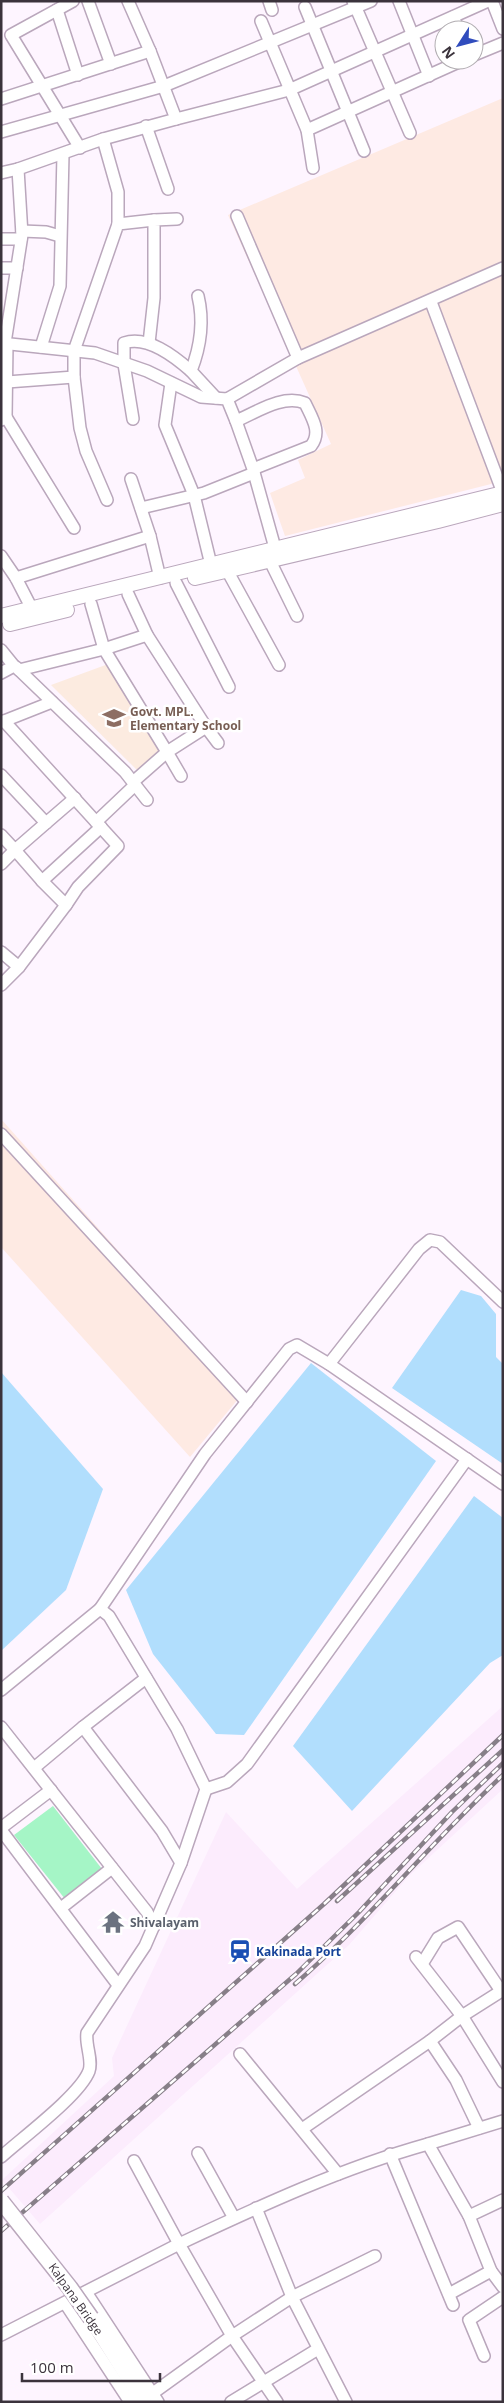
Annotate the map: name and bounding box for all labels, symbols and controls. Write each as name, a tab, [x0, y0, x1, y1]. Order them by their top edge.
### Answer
north arrow	[434, 20, 484, 70]
text: N	[437, 43, 459, 63]
place label: Govt. MPL. Elementary School	[130, 703, 241, 734]
school or university icon: Govt. MPL. Elementary School	[101, 705, 127, 731]
temple icon: Shivalayam	[100, 1909, 126, 1935]
place label: Shivalayam	[130, 1914, 199, 1931]
station icon: Kakinada Port	[227, 1938, 253, 1964]
place label: Kakinada Port	[256, 1943, 341, 1960]
street label: Kalpana Bridge	[45, 2260, 107, 2339]
scale bar	[22, 2350, 160, 2382]
text: 100 m	[30, 2357, 74, 2377]

